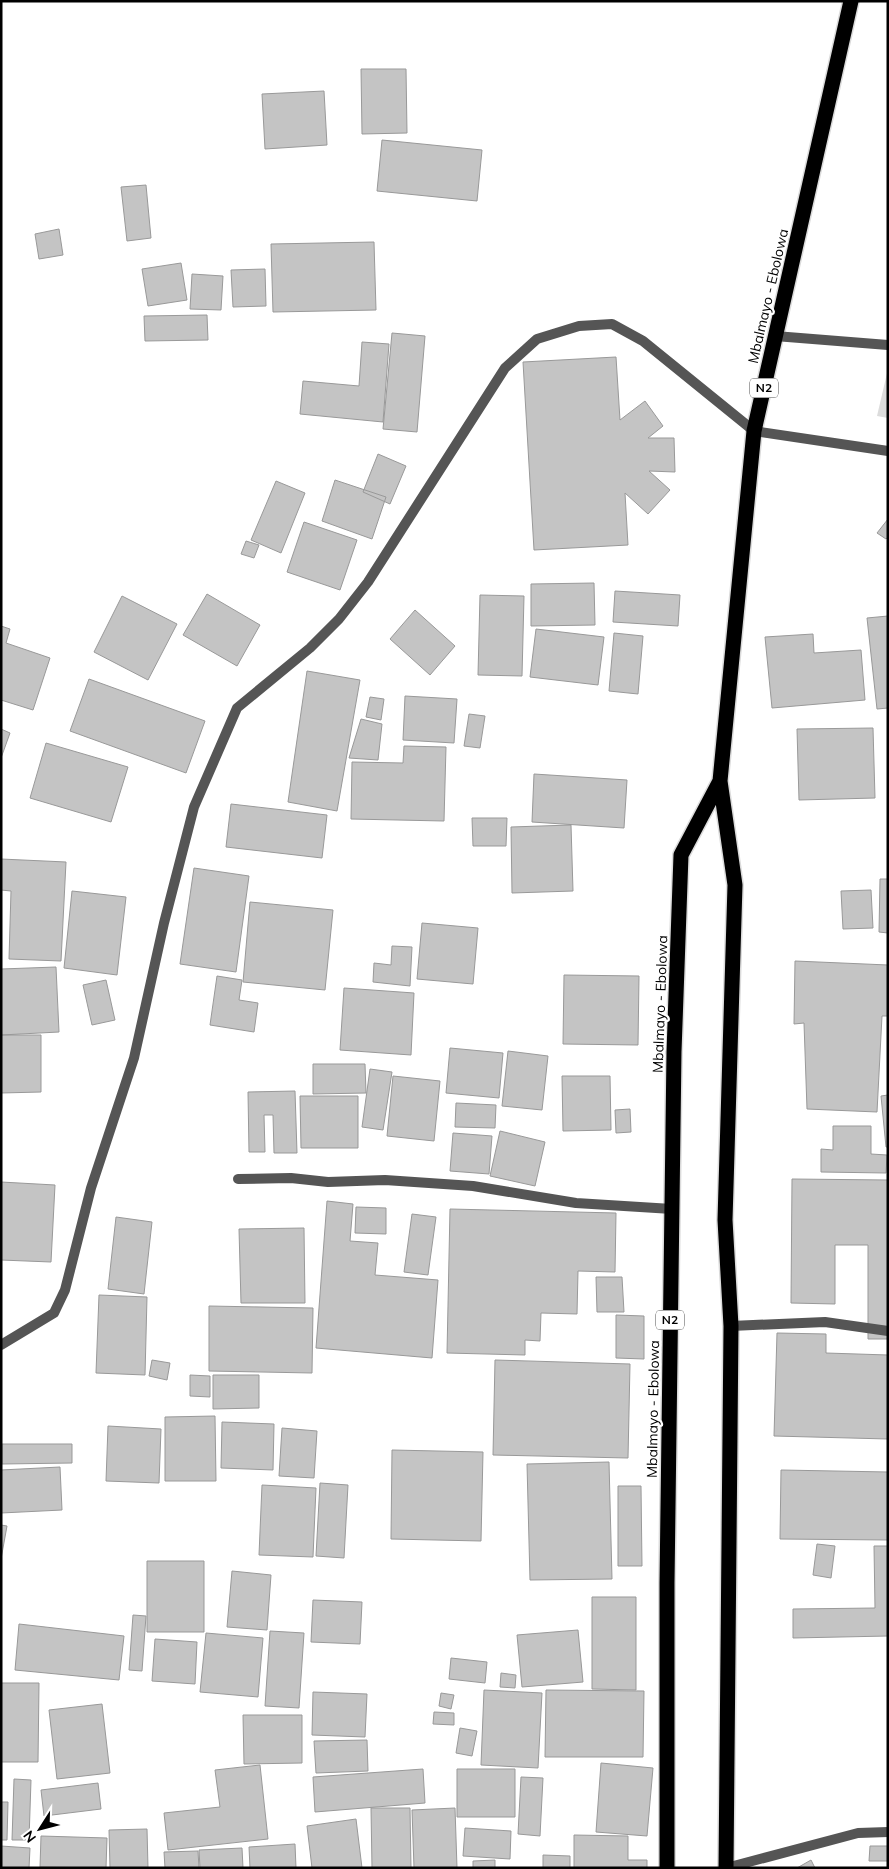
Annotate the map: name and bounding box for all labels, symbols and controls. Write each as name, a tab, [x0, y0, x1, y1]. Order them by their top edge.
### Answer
street label: Mbalmayo - Ebolowa	[744, 227, 792, 365]
road number: N2	[750, 378, 778, 398]
street label: Mbalmayo - Ebolowa	[649, 935, 671, 1073]
road number: N2	[656, 1310, 684, 1330]
street label: Mbalmayo - Ebolowa	[643, 1340, 663, 1478]
north arrow	[15, 1804, 65, 1854]
text: N	[19, 1827, 40, 1846]

